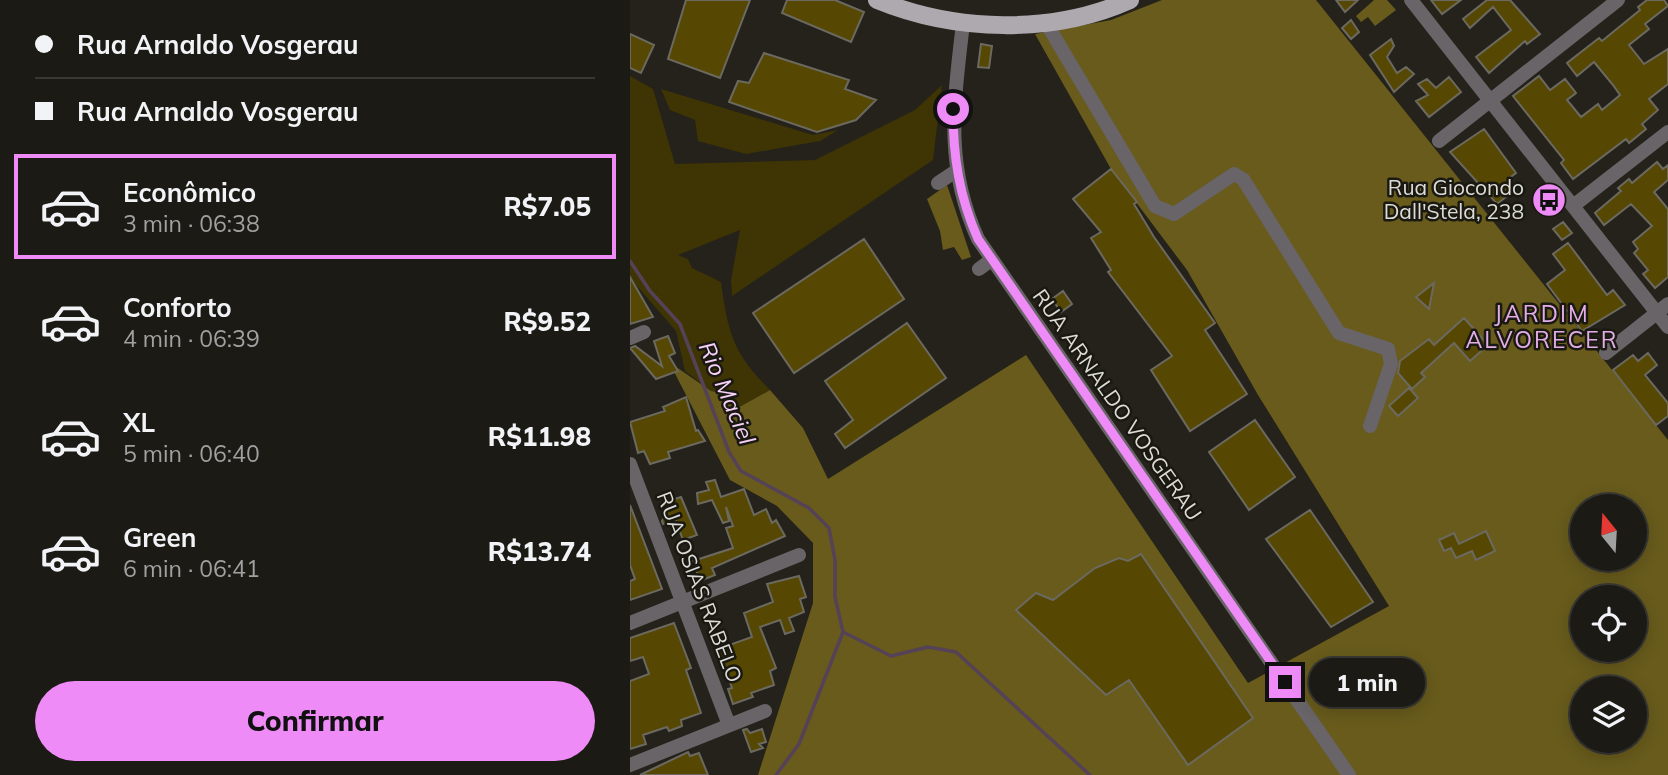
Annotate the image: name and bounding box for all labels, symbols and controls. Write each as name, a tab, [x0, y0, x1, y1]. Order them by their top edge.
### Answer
text: Rua Arnaldo Vosgerau	[77, 28, 359, 61]
route start	[937, 93, 969, 125]
text: Rua Arnaldo Vosgerau	[77, 95, 359, 128]
place label: Rua Giocondo Dall'Stela, 238	[1384, 174, 1524, 224]
icon: car	[39, 175, 102, 238]
text: Econômico	[123, 176, 256, 209]
bus stop icon: Rua Giocondo Dall'Stela, 238	[1530, 181, 1568, 219]
text: R$7.05	[503, 190, 591, 223]
text: 3 min · 06:38	[123, 209, 260, 238]
street label: RUA ARNALDO VOSGERAU	[1028, 284, 1208, 525]
icon: car	[39, 290, 102, 353]
text: Conforto	[123, 291, 232, 324]
district label: JARDIM ALVORECER	[1465, 299, 1619, 354]
text: R$9.52	[503, 305, 591, 338]
text: 4 min · 06:39	[123, 324, 260, 353]
water label: Rio Maciel	[693, 337, 762, 449]
icon: car	[39, 405, 102, 468]
text: XL	[123, 406, 155, 439]
text: R$11.98	[488, 420, 591, 453]
text: 5 min · 06:40	[123, 439, 260, 468]
street label: RUA OSIAS RABELO	[652, 487, 748, 686]
north arrow	[1570, 494, 1647, 570]
map controls	[1570, 494, 1647, 753]
icon: car	[39, 520, 102, 583]
text: Green	[123, 521, 196, 554]
text: R$13.74	[488, 535, 591, 568]
text: 6 min · 06:41	[123, 554, 260, 583]
button: locate	[1570, 585, 1647, 662]
callout: 1 min	[1310, 658, 1425, 706]
route end	[1269, 666, 1301, 698]
text: 1 min	[1336, 668, 1398, 697]
button: layers	[1570, 676, 1647, 753]
button: Confirmar	[35, 681, 595, 761]

